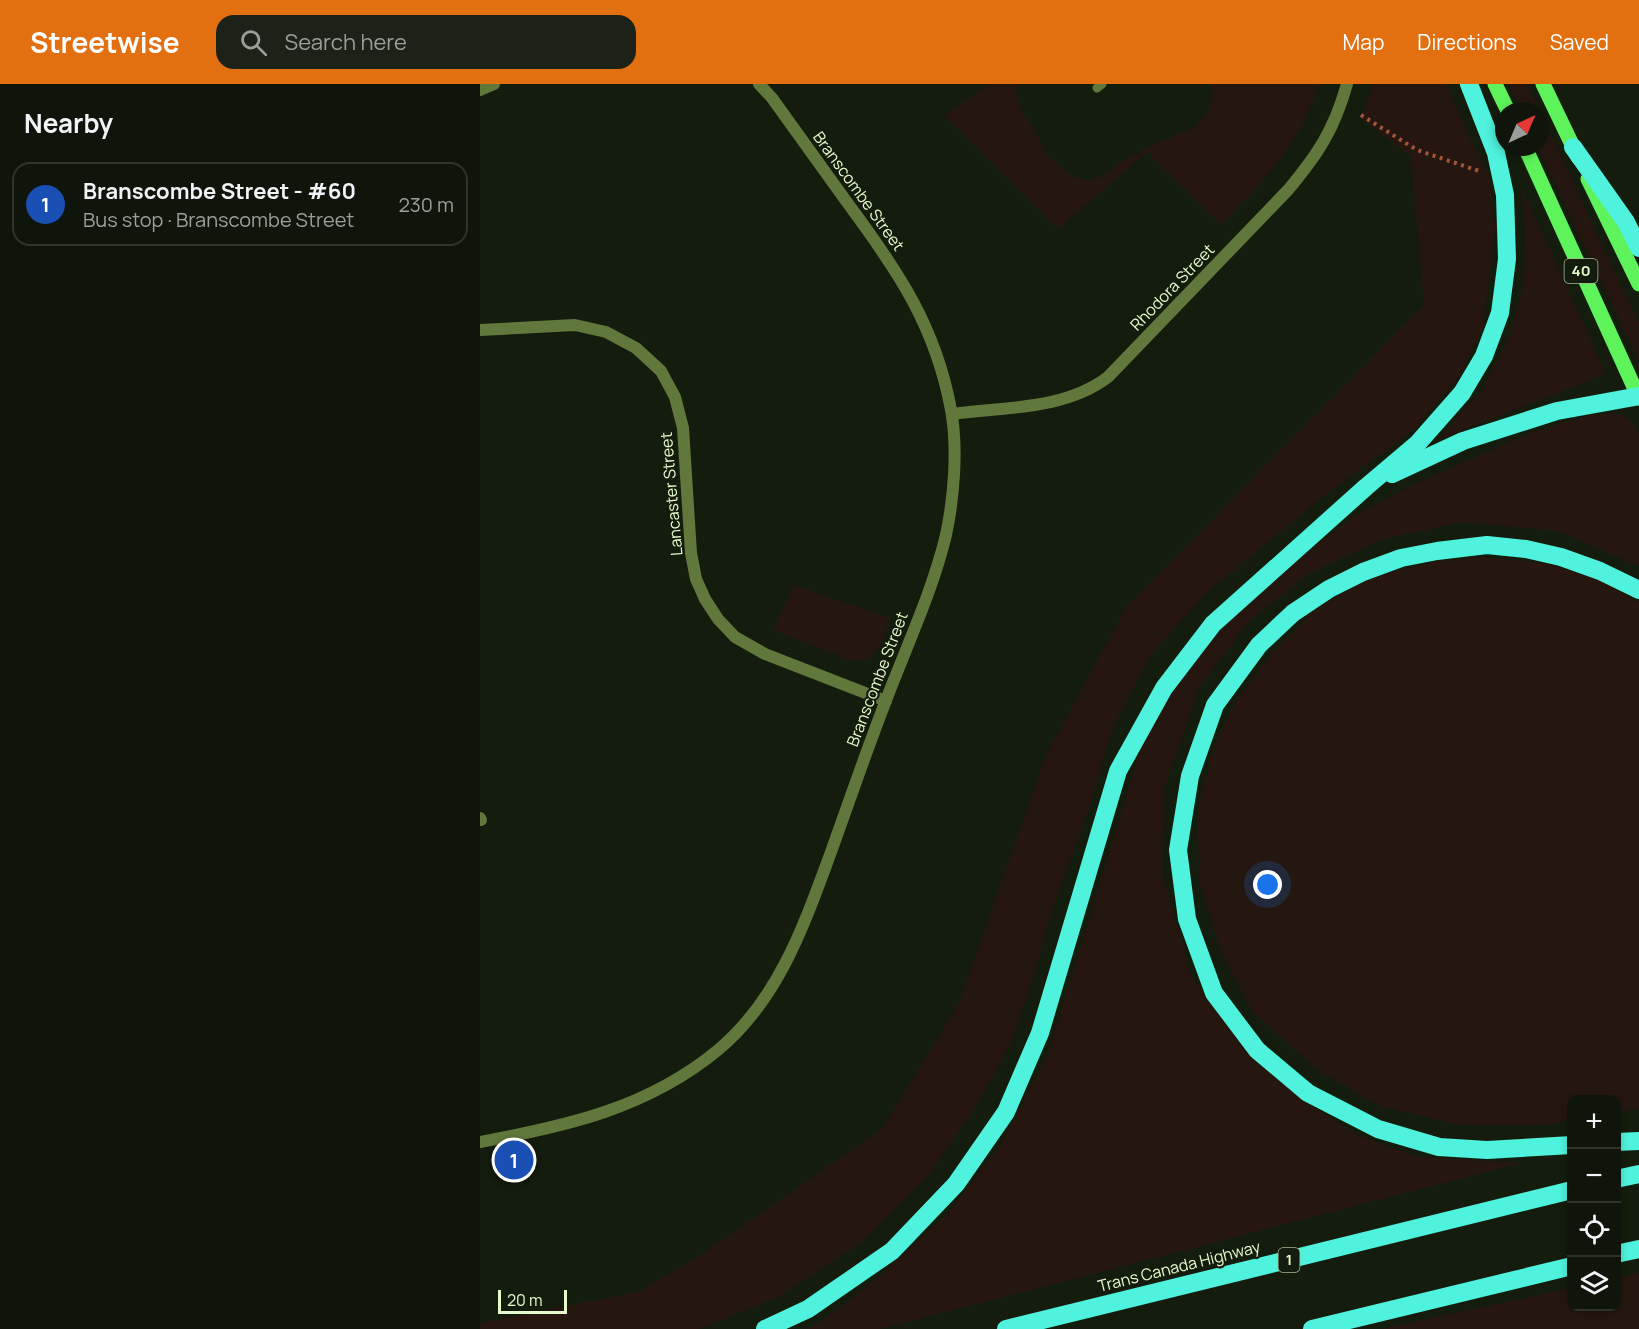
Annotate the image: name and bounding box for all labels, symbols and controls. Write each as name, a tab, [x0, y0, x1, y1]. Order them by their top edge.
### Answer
search box	[216, 15, 636, 69]
text: Streetwise	[30, 23, 180, 61]
icon: search	[237, 26, 270, 59]
text: Search here	[285, 27, 407, 57]
text: Map	[1343, 28, 1384, 56]
text: Directions	[1417, 28, 1517, 56]
text: Saved	[1550, 28, 1609, 56]
north arrow	[1495, 102, 1549, 156]
text: Nearby	[24, 105, 113, 141]
street label: Branscombe Street	[808, 127, 910, 255]
text: Branscombe Street - #60	[83, 176, 356, 206]
text: 1	[41, 191, 50, 218]
text: 230 m	[398, 191, 454, 218]
text: Bus stop · Branscombe Street	[83, 206, 354, 233]
street label: Rhodora Street	[1125, 239, 1219, 335]
road number: 40	[1564, 259, 1598, 283]
street label: Lancaster Street	[655, 431, 687, 557]
street label: Branscombe Street	[841, 608, 913, 750]
your location	[1253, 870, 1282, 899]
map controls	[1567, 1095, 1621, 1311]
button: +	[1567, 1095, 1621, 1149]
pin: 1	[495, 1138, 534, 1182]
button: −	[1567, 1149, 1621, 1203]
button: locate	[1567, 1203, 1621, 1257]
street label: Trans Canada Highway	[1095, 1235, 1263, 1297]
road number: 1	[1278, 1248, 1300, 1272]
button: layers	[1567, 1257, 1621, 1311]
scale bar	[498, 1287, 567, 1314]
text: 20 m	[507, 1289, 543, 1311]

